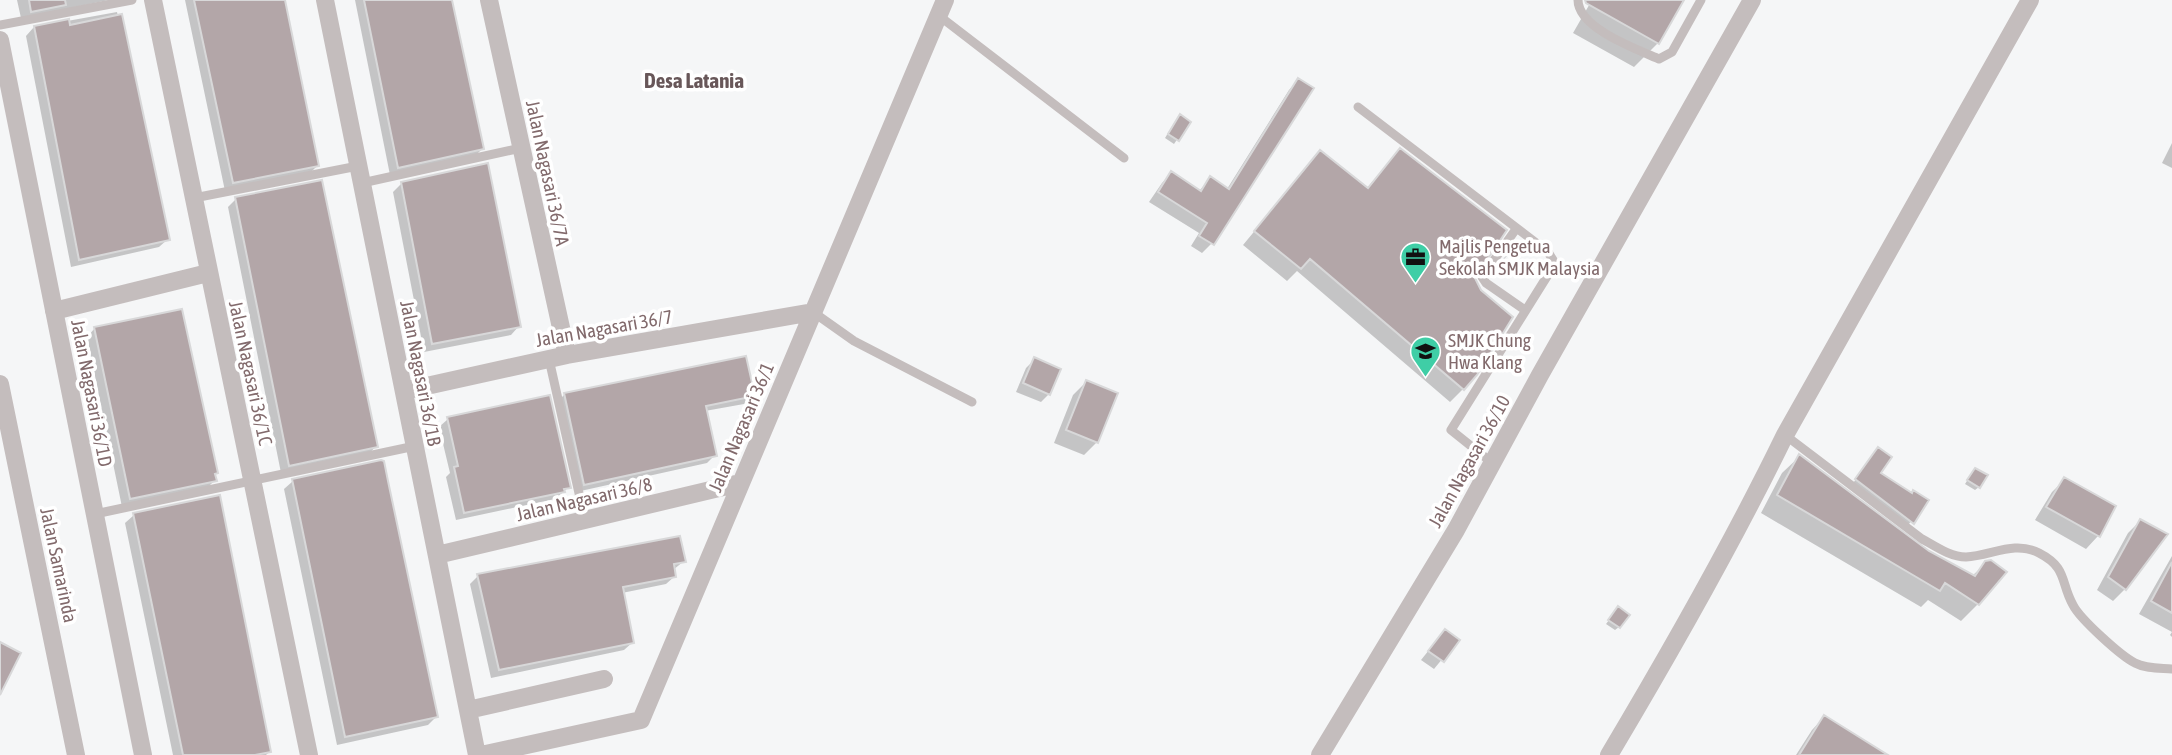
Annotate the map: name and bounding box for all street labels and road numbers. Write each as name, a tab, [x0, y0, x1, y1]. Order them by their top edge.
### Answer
street label: Jalan Nagasari 36/7A	[522, 98, 574, 248]
street label: Jalan Nagasari 36/1B	[396, 298, 446, 448]
street label: Jalan Nagasari 36/1C	[225, 299, 277, 448]
street label: Jalan Nagasari 36/7	[534, 305, 674, 351]
street label: Jalan Nagasari 36/1D	[67, 318, 117, 468]
street label: Jalan Nagasari 36/1	[704, 359, 778, 495]
street label: Jalan Nagasari 36/10	[1424, 391, 1514, 531]
street label: Jalan Nagasari 36/8	[514, 473, 654, 525]
street label: Jalan Samarinda	[36, 506, 82, 624]

